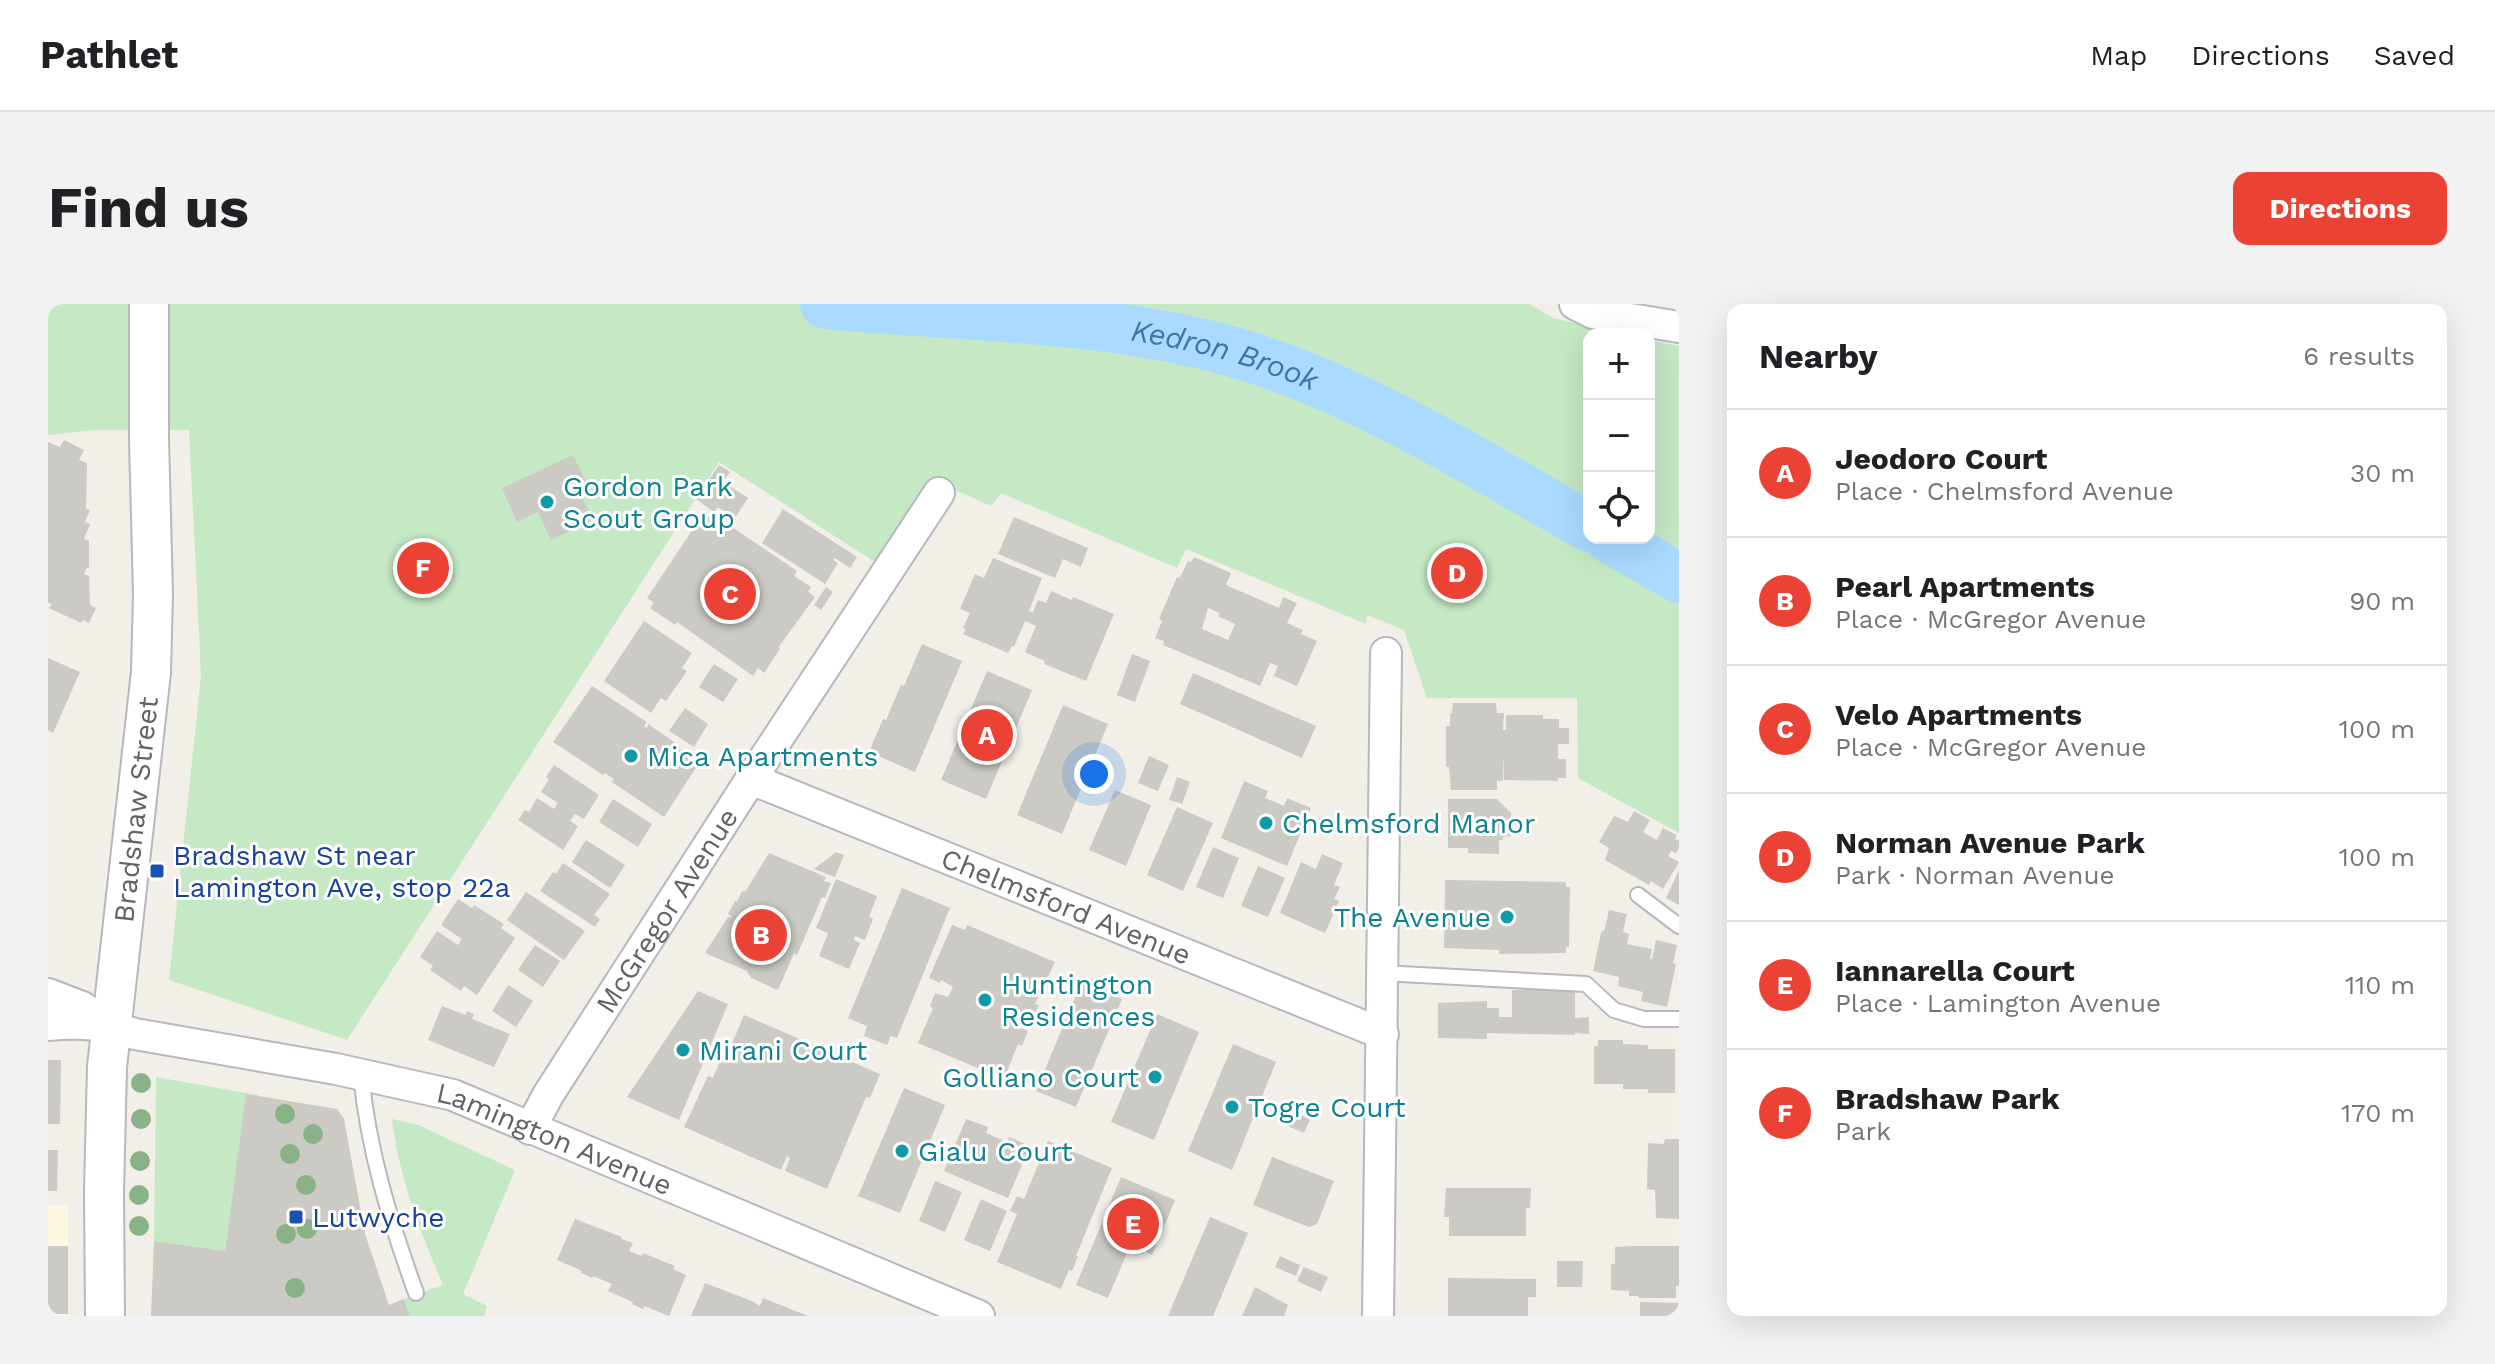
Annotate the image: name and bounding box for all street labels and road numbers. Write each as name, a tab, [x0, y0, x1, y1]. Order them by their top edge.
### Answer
street label: Bradshaw Street	[107, 695, 165, 924]
street label: McGregor Avenue	[589, 802, 745, 1019]
street label: Chelmsford Avenue	[936, 842, 1196, 972]
street label: Lamington Avenue	[433, 1076, 677, 1202]

